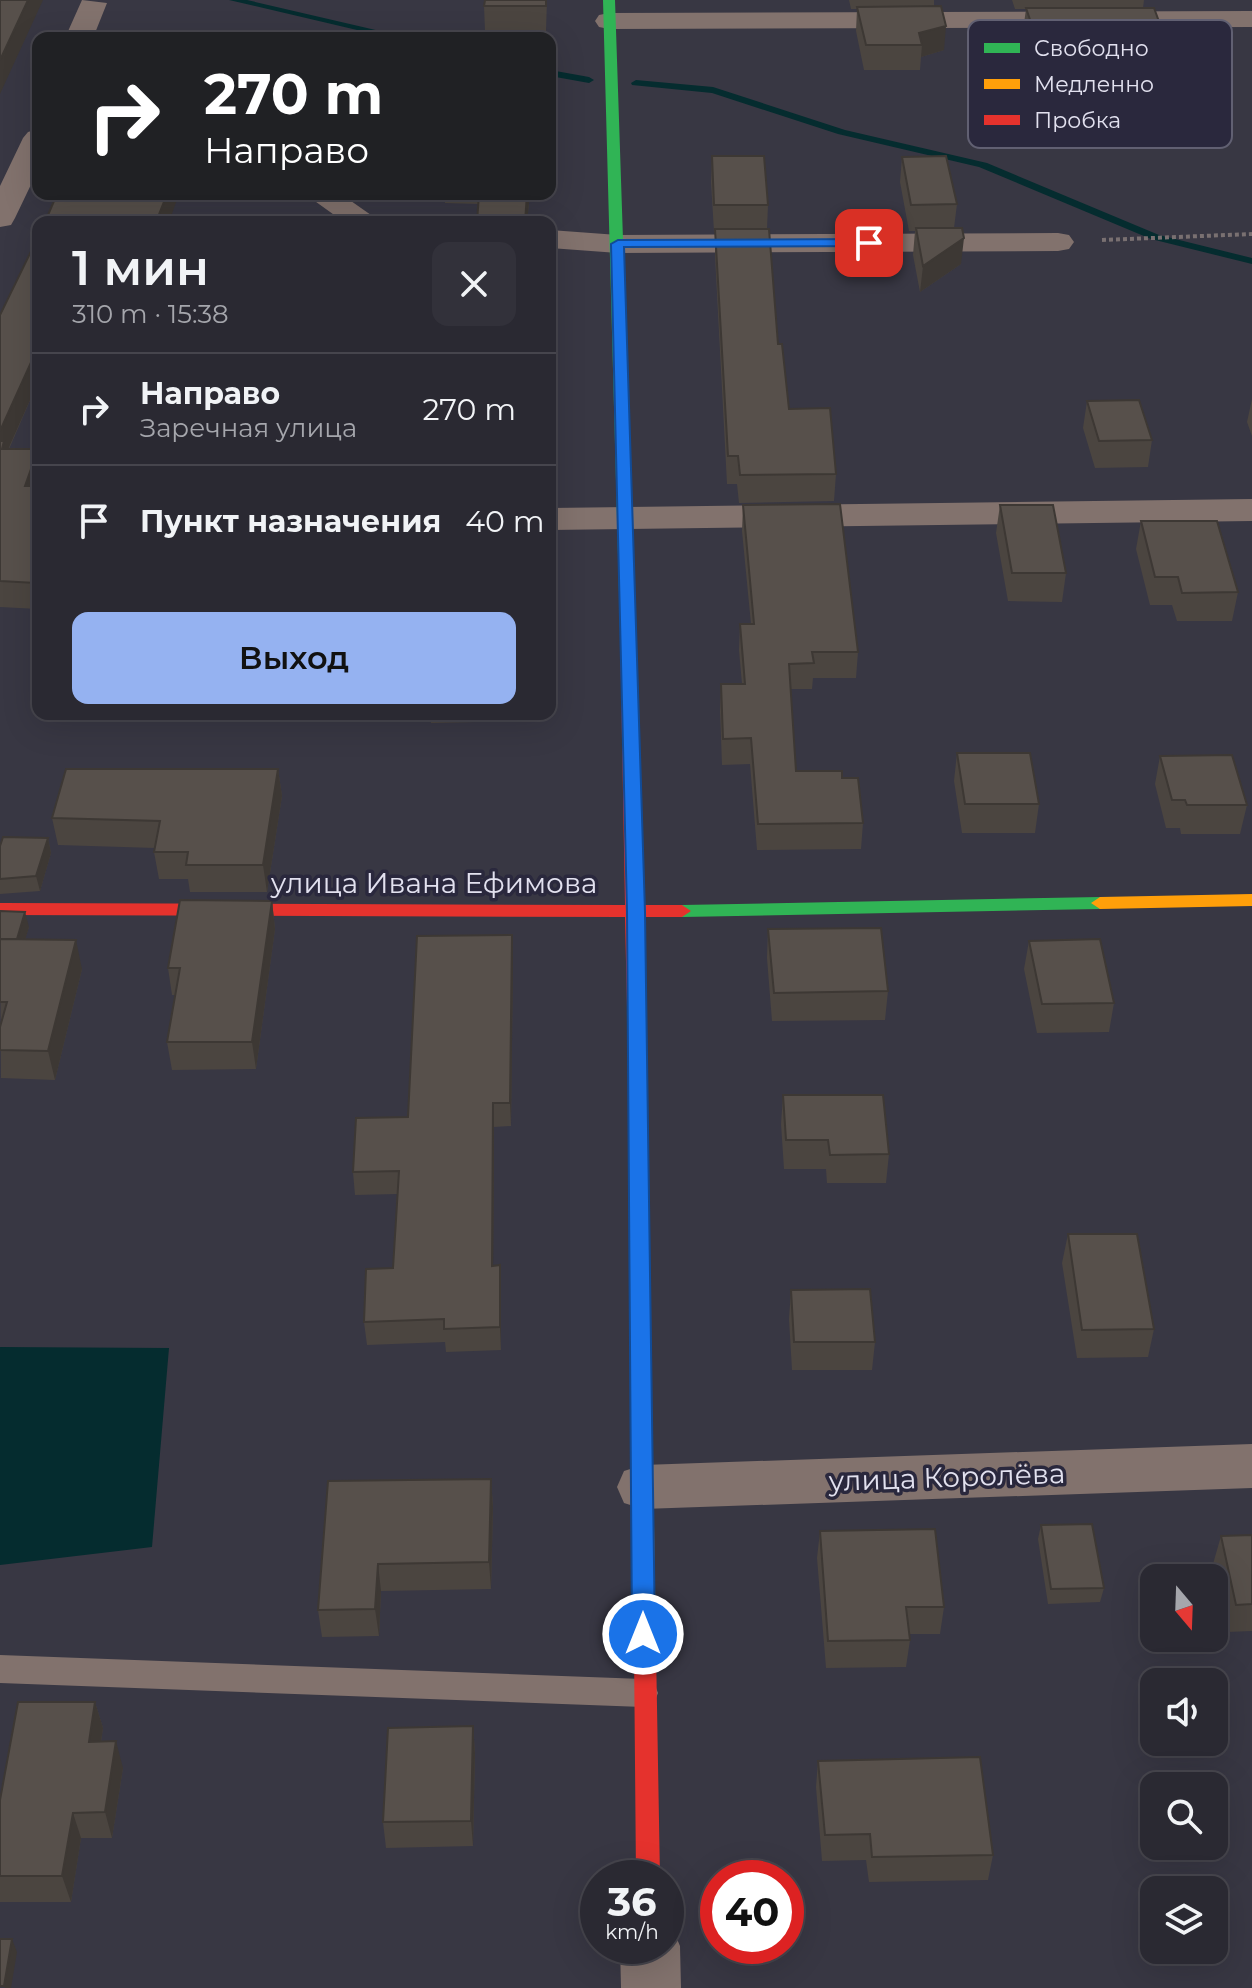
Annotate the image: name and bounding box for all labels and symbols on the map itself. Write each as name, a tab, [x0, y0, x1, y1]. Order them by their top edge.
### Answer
legend	[968, 20, 1232, 148]
text: Свободно	[1034, 35, 1149, 62]
text: Медленно	[1034, 71, 1154, 98]
text: Пробка	[1034, 107, 1121, 134]
pin	[835, 209, 903, 277]
street label: улица Ивана Ефимова	[270, 866, 597, 900]
street label: улица Королёва	[827, 1456, 1066, 1498]
north arrow	[1140, 1564, 1228, 1652]
position arrow	[601, 1592, 685, 1676]
speed limit sign: 40	[700, 1860, 804, 1964]

